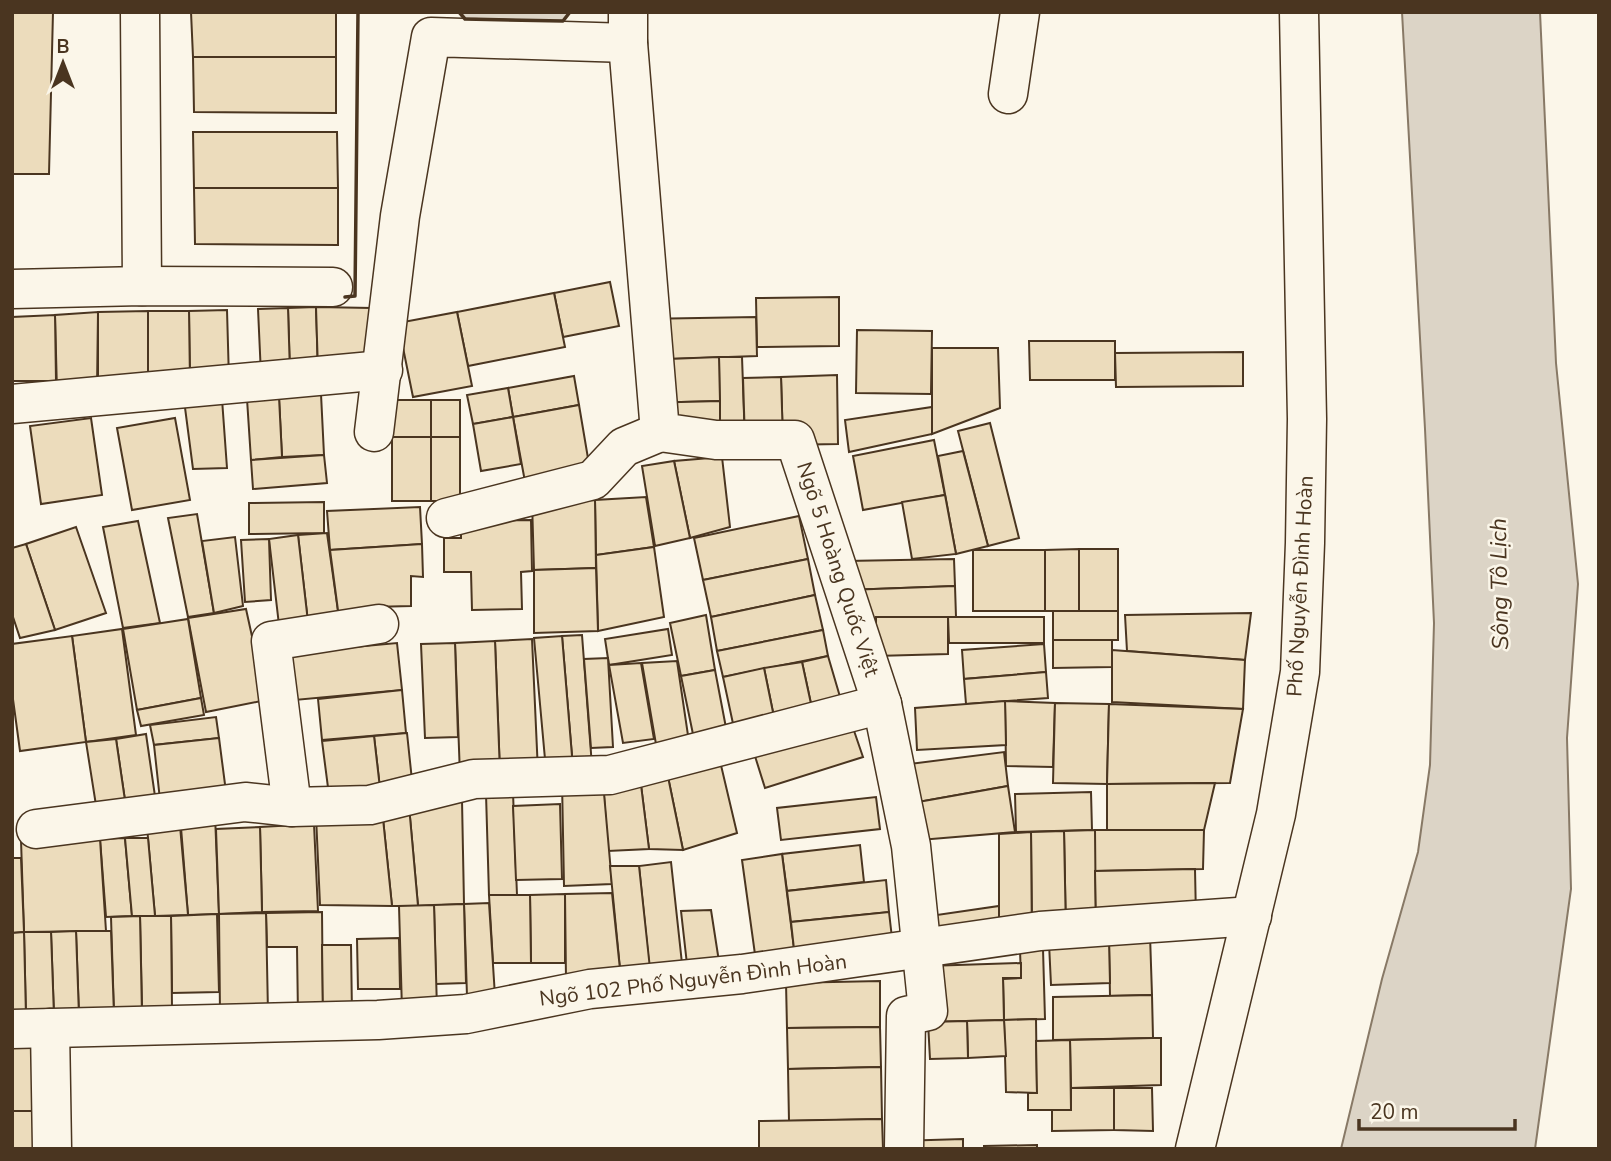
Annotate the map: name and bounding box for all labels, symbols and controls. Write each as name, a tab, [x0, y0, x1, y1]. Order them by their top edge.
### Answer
north arrow	[28, 28, 98, 98]
text: B	[56, 34, 70, 60]
street label: Ngõ 5 Hoàng Quốc Việt	[790, 458, 886, 680]
street label: Phố Nguyễn Đình Hoàn	[1280, 475, 1320, 697]
water label: Sông Tô Lịch	[1483, 518, 1516, 650]
street label: Ngõ 102 Phố Nguyễn Đình Hoàn	[538, 947, 848, 1013]
scale bar	[1359, 1088, 1515, 1132]
text: 20 m	[1370, 1098, 1419, 1126]

